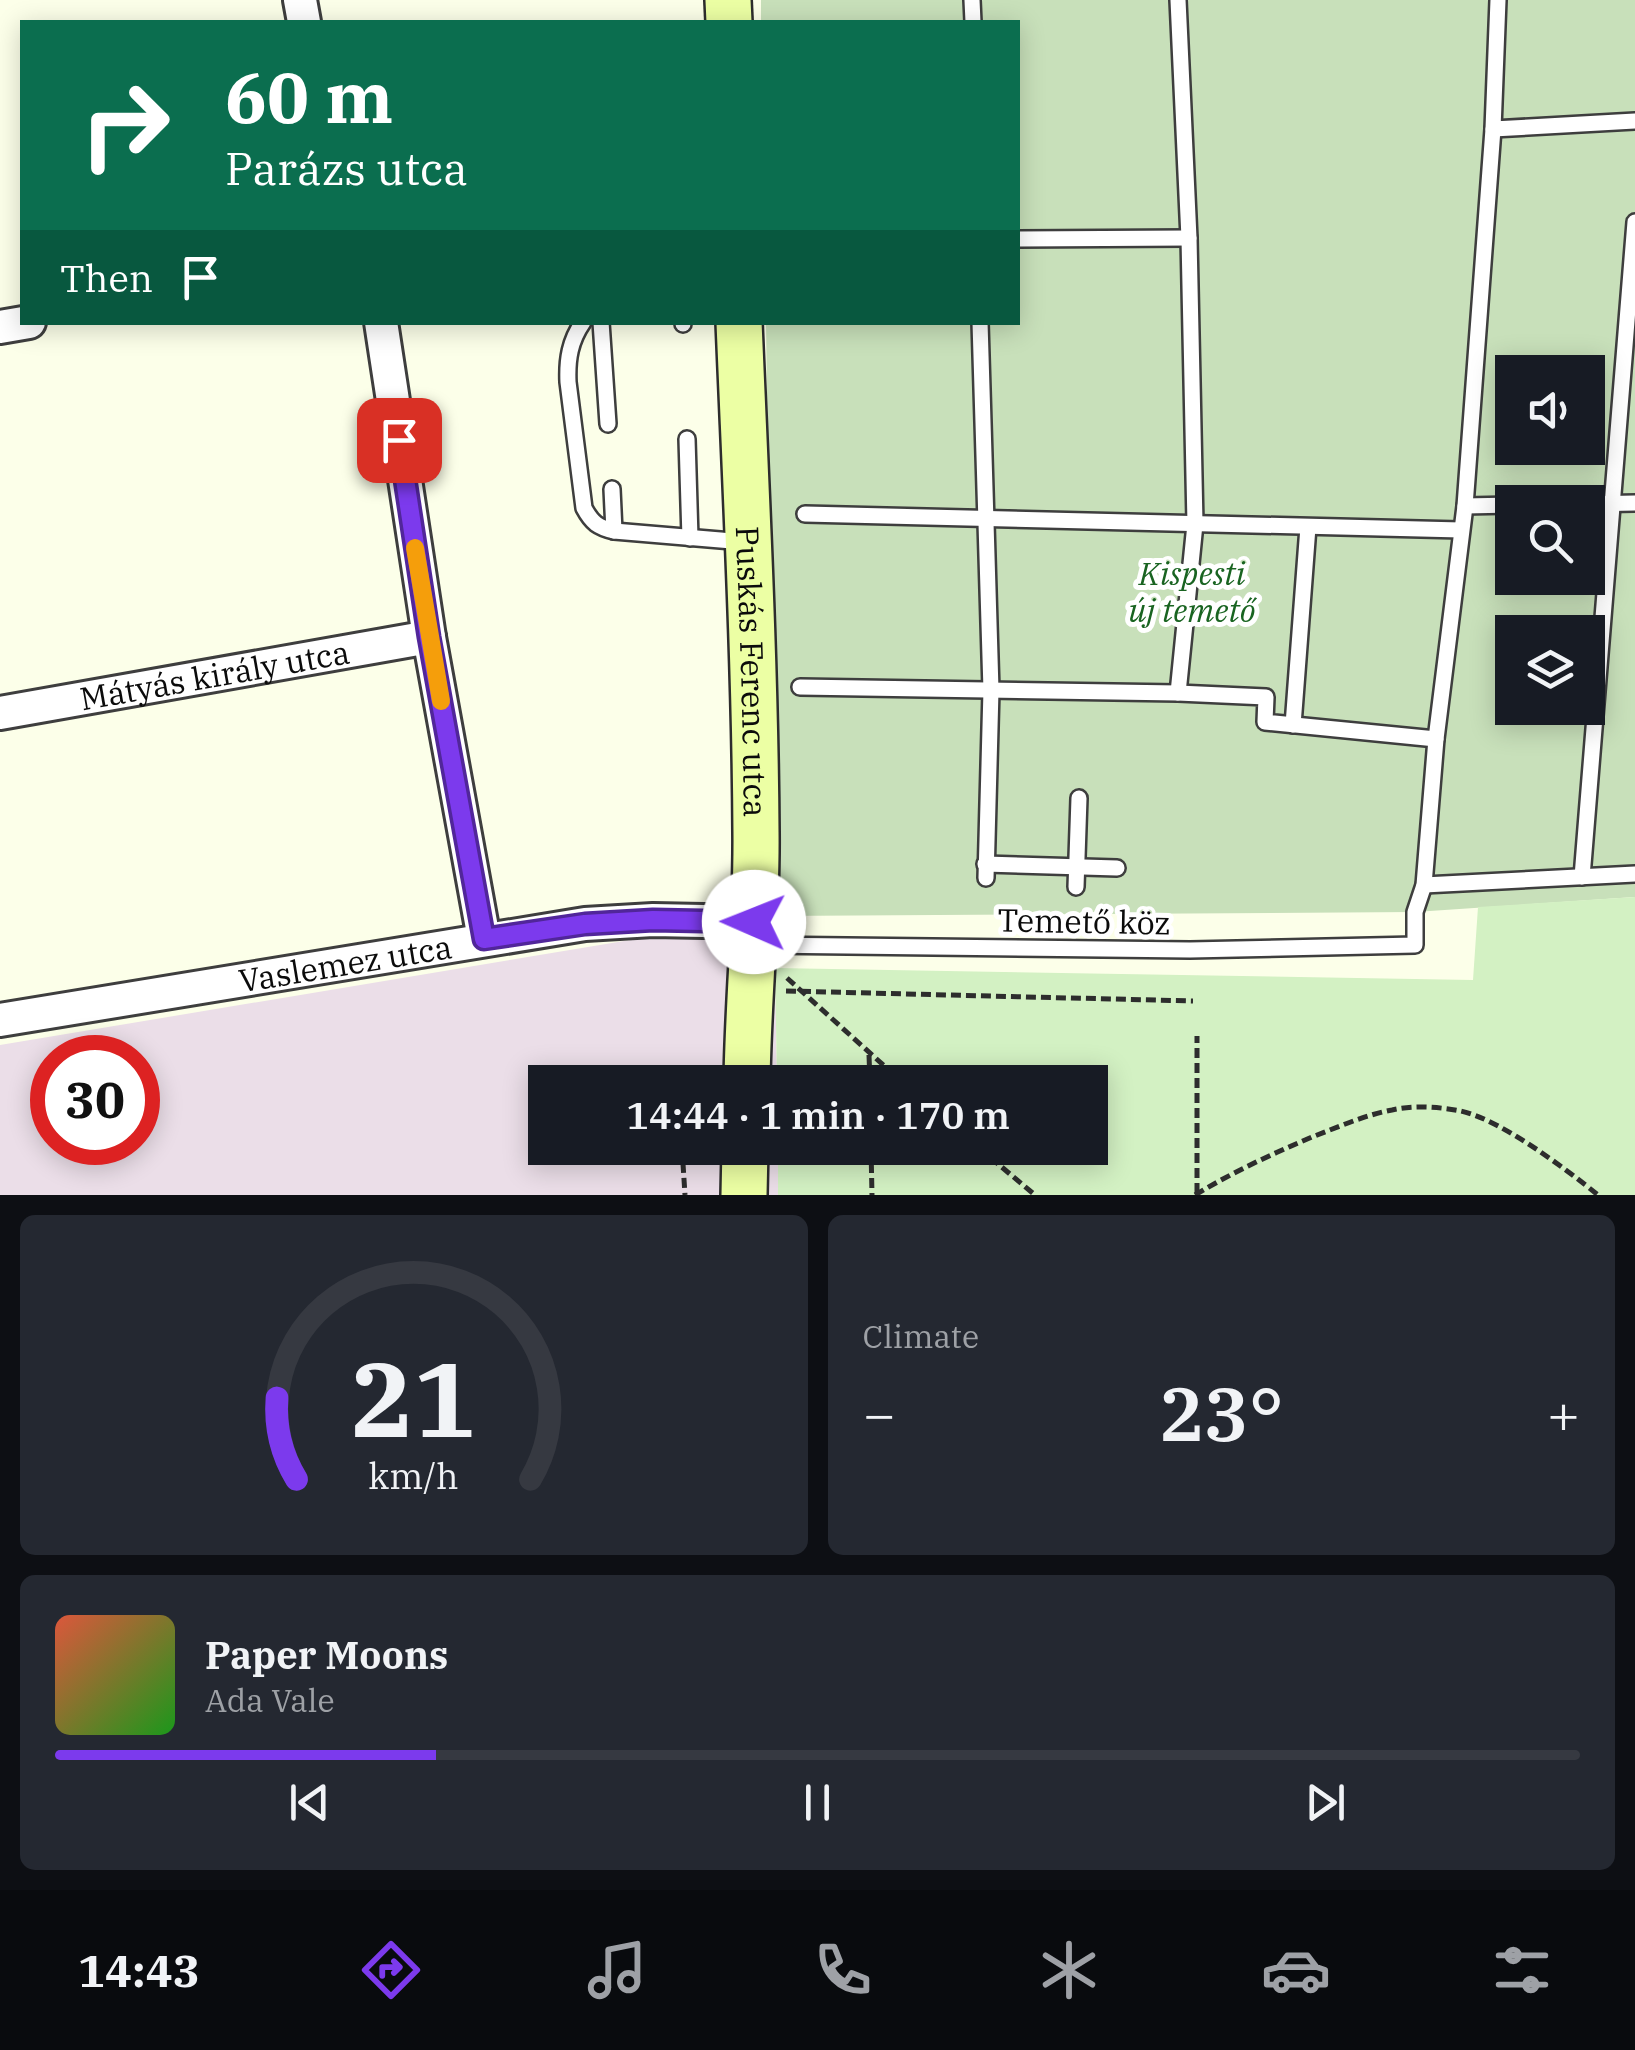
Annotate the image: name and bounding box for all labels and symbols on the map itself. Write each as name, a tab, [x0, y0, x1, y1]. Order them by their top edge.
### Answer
pin	[357, 398, 442, 483]
street label: Puskás Ferenc utca	[727, 525, 777, 818]
park label: Kispesti új temető	[1128, 552, 1258, 631]
street label: Mátyás király utca	[76, 630, 353, 719]
position arrow	[702, 870, 806, 974]
street label: Temető köz	[997, 898, 1171, 944]
street label: Vaslemez utca	[236, 925, 455, 1001]
speed limit sign: 30	[30, 1035, 160, 1165]

